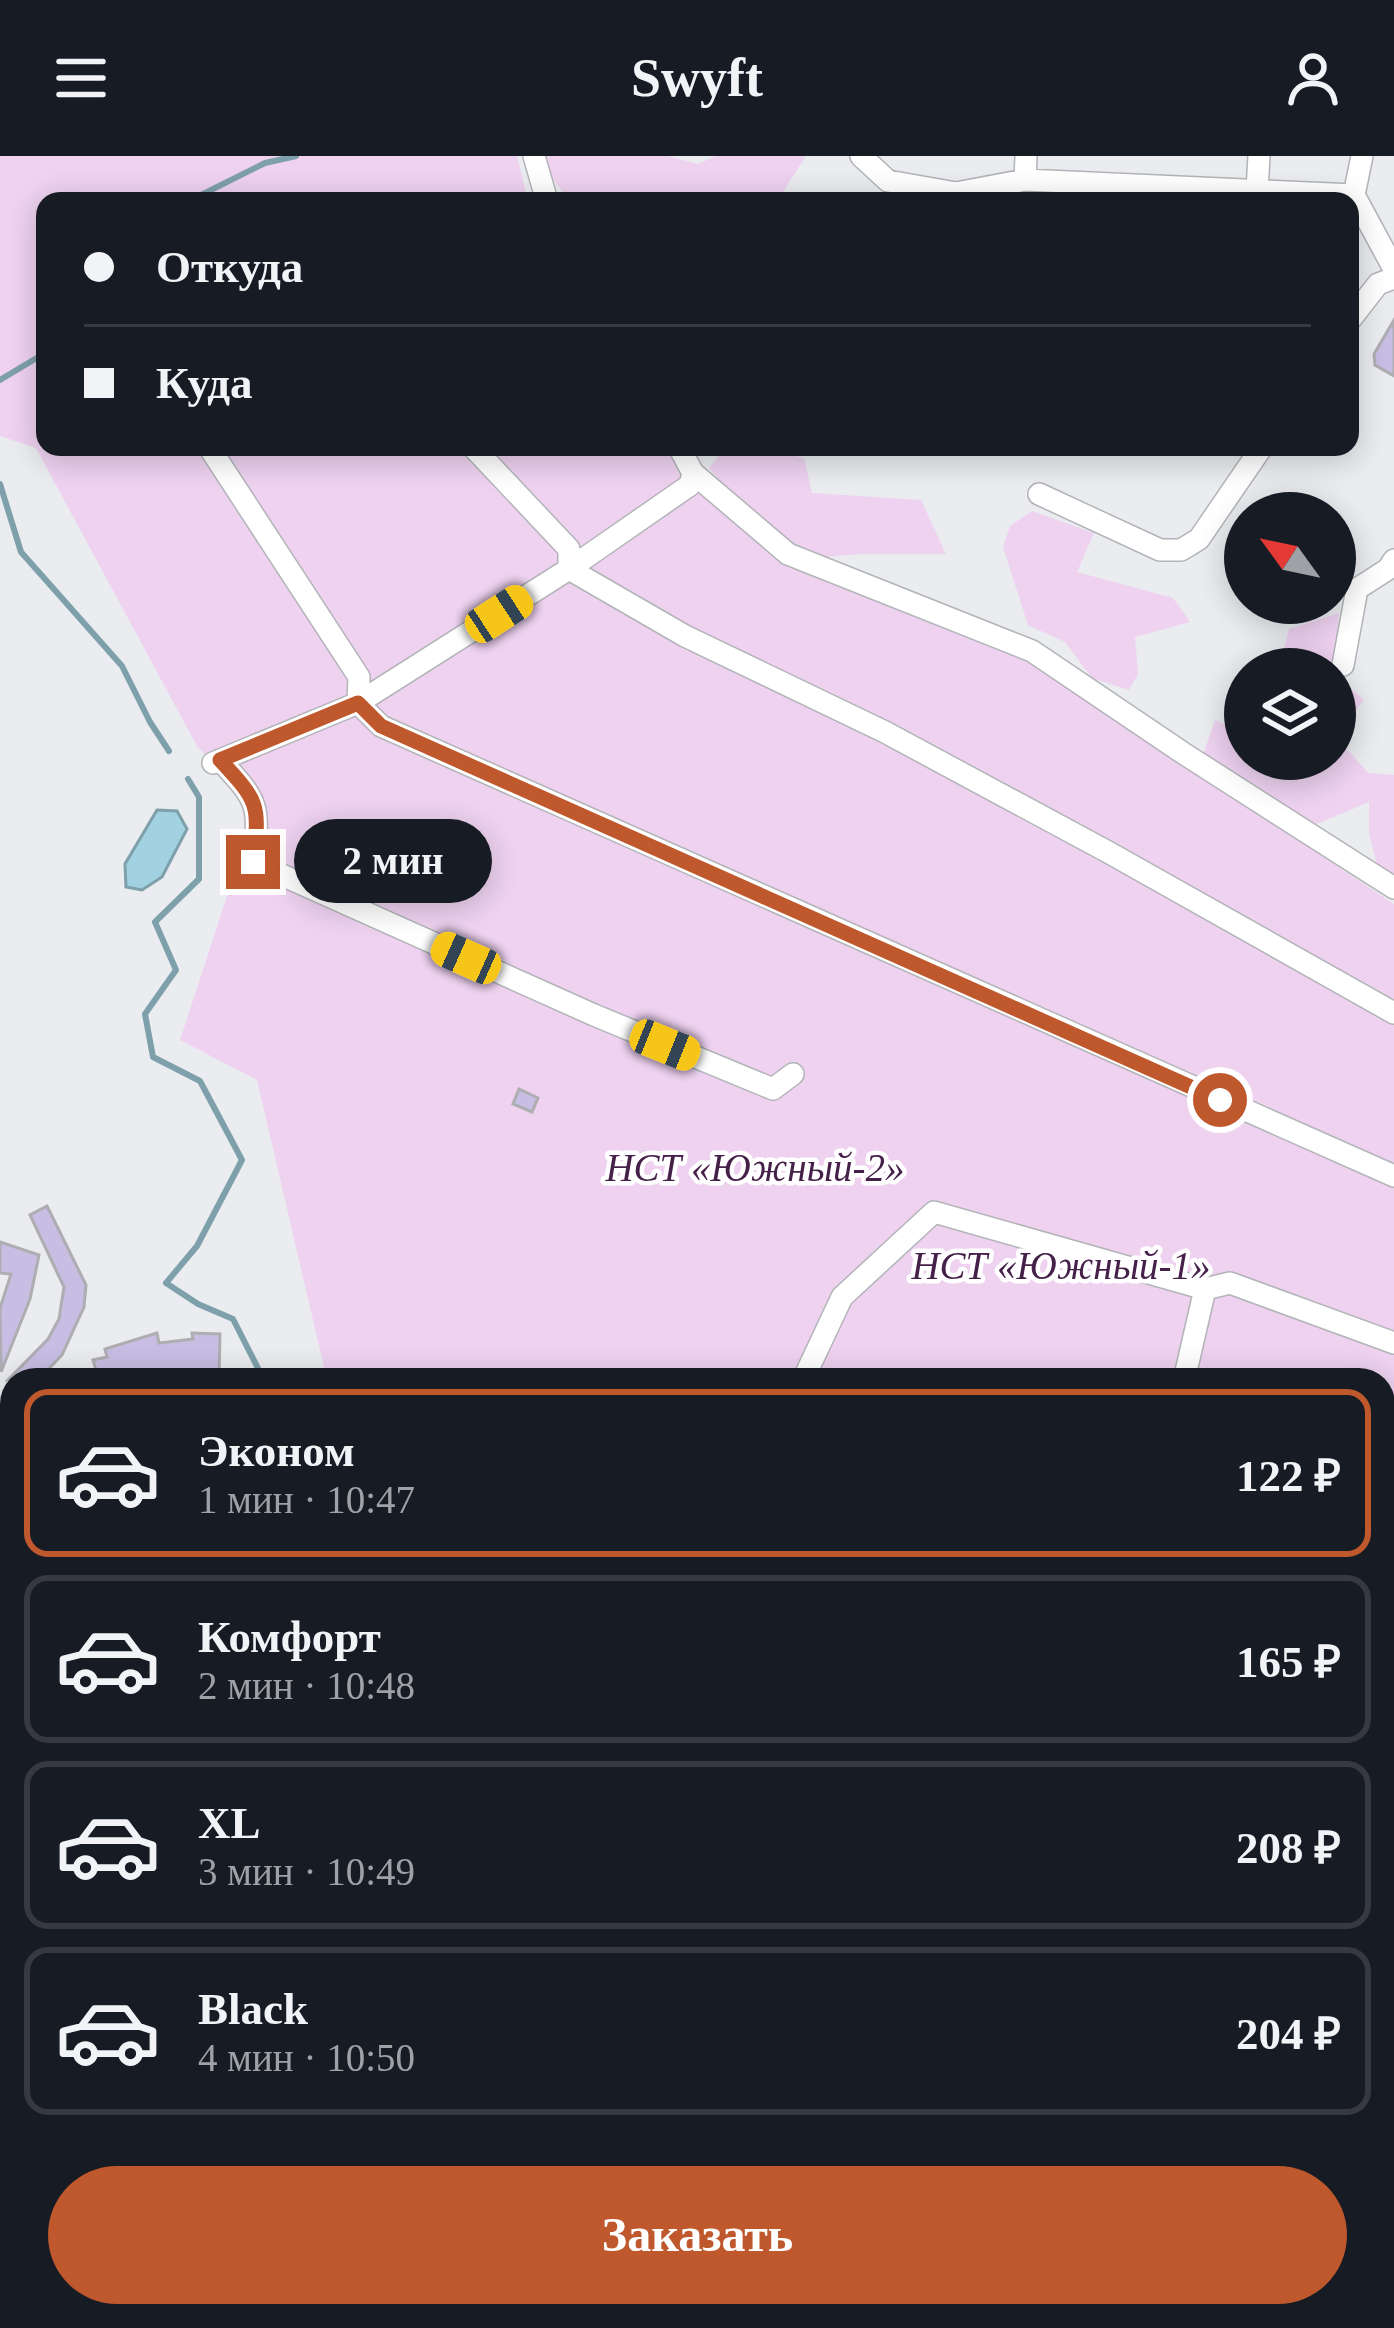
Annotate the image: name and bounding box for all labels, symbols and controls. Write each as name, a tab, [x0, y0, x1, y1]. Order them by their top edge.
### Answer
icon: menu	[48, 45, 114, 111]
icon: person	[1280, 45, 1346, 111]
text: Swyft	[631, 48, 763, 108]
text: Откуда	[156, 242, 303, 292]
text: Куда	[156, 358, 252, 408]
north arrow	[1224, 492, 1356, 624]
map controls	[1224, 492, 1356, 780]
car	[459, 579, 539, 649]
button: layers	[1224, 648, 1356, 780]
callout: 2 мин	[295, 820, 493, 904]
route end	[226, 835, 280, 889]
text: 2 мин	[343, 839, 443, 882]
car	[426, 927, 506, 989]
car	[625, 1015, 705, 1075]
route start	[1193, 1073, 1247, 1127]
park label: НСТ «Южный-2»	[604, 1146, 905, 1189]
park label: НСТ «Южный-1»	[910, 1244, 1211, 1287]
icon: car	[54, 1419, 162, 1527]
text: Эконом	[198, 1426, 355, 1476]
text: 122 ₽	[1236, 1451, 1341, 1501]
text: 1 мин · 10:47	[198, 1478, 415, 1521]
icon: car	[54, 1605, 162, 1713]
text: Комфорт	[198, 1612, 381, 1662]
text: 165 ₽	[1236, 1637, 1341, 1687]
text: 2 мин · 10:48	[198, 1664, 415, 1707]
icon: car	[54, 1791, 162, 1899]
text: XL	[198, 1798, 261, 1848]
text: 208 ₽	[1236, 1823, 1341, 1873]
text: 3 мин · 10:49	[198, 1850, 415, 1893]
icon: car	[54, 1977, 162, 2085]
text: Black	[198, 1984, 308, 2034]
text: 204 ₽	[1236, 2009, 1341, 2059]
text: 4 мин · 10:50	[198, 2036, 415, 2079]
button: Заказать	[48, 2166, 1347, 2304]

